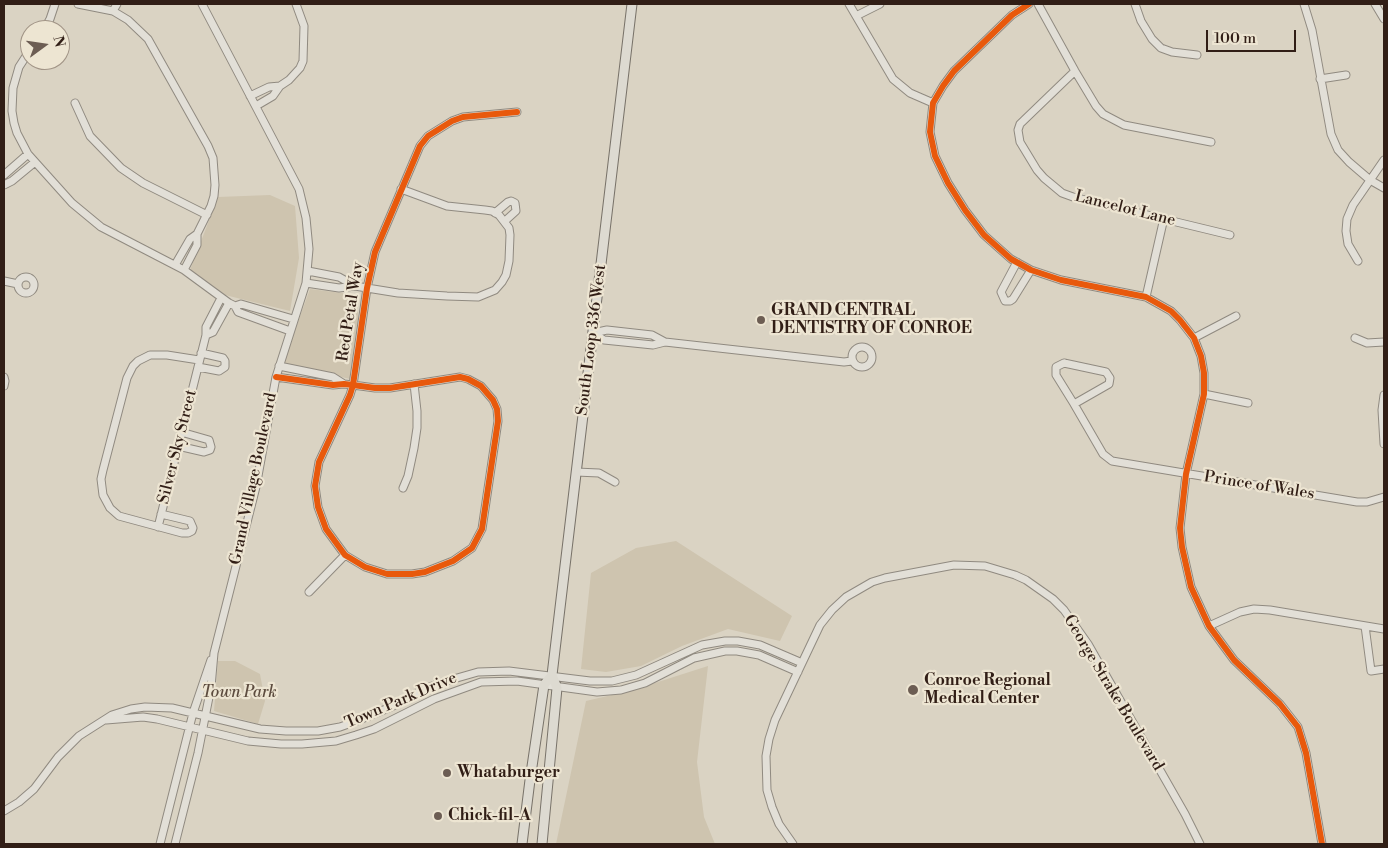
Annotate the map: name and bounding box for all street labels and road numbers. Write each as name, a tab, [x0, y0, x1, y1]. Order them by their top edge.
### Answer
street label: Lancelot Lane	[1073, 187, 1177, 231]
street label: Red Petal Way	[334, 261, 368, 363]
street label: South Loop 336 West	[573, 263, 611, 417]
street label: Silver Sky Street	[155, 388, 201, 506]
street label: Grand Village Boulevard	[226, 391, 282, 567]
street label: Prince of Wales	[1202, 468, 1316, 504]
street label: George Strake Boulevard	[1059, 612, 1167, 774]
street label: Town Park Drive	[342, 669, 460, 733]

